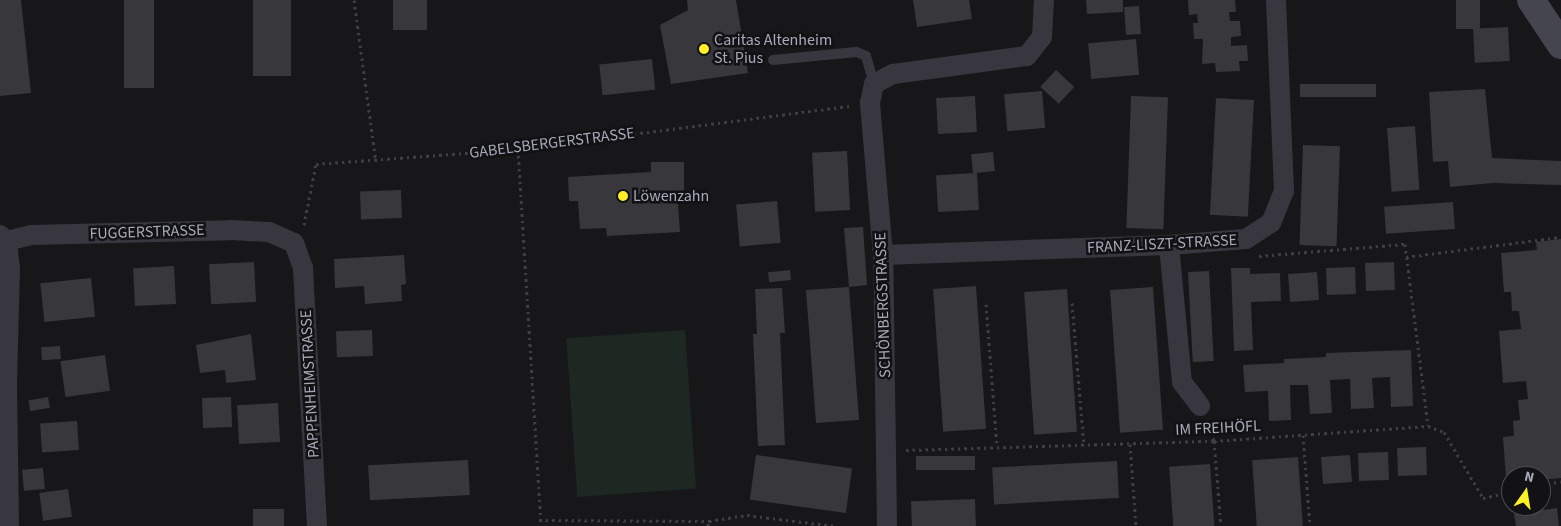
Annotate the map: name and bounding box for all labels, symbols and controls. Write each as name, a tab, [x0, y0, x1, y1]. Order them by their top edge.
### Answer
place label: Caritas Altenheim St. Pius	[714, 30, 832, 68]
marker: Caritas Altenheim St. Pius	[698, 43, 710, 55]
street label: GABELSBERGERSTRASSE	[468, 123, 636, 163]
place label: Löwenzahn	[633, 186, 709, 206]
marker: Löwenzahn	[617, 190, 629, 202]
street label: FUGGERSTRASSE	[89, 220, 205, 244]
street label: FRANZ-LISZT-STRASSE	[1087, 230, 1237, 258]
street label: SCHÖNBERGSTRASSE	[871, 232, 895, 378]
street label: PAPPENHEIMSTRASSE	[297, 309, 323, 459]
street label: IM FREIHÖFL	[1175, 416, 1261, 440]
north arrow	[1501, 466, 1551, 516]
text: N	[1522, 467, 1536, 488]

